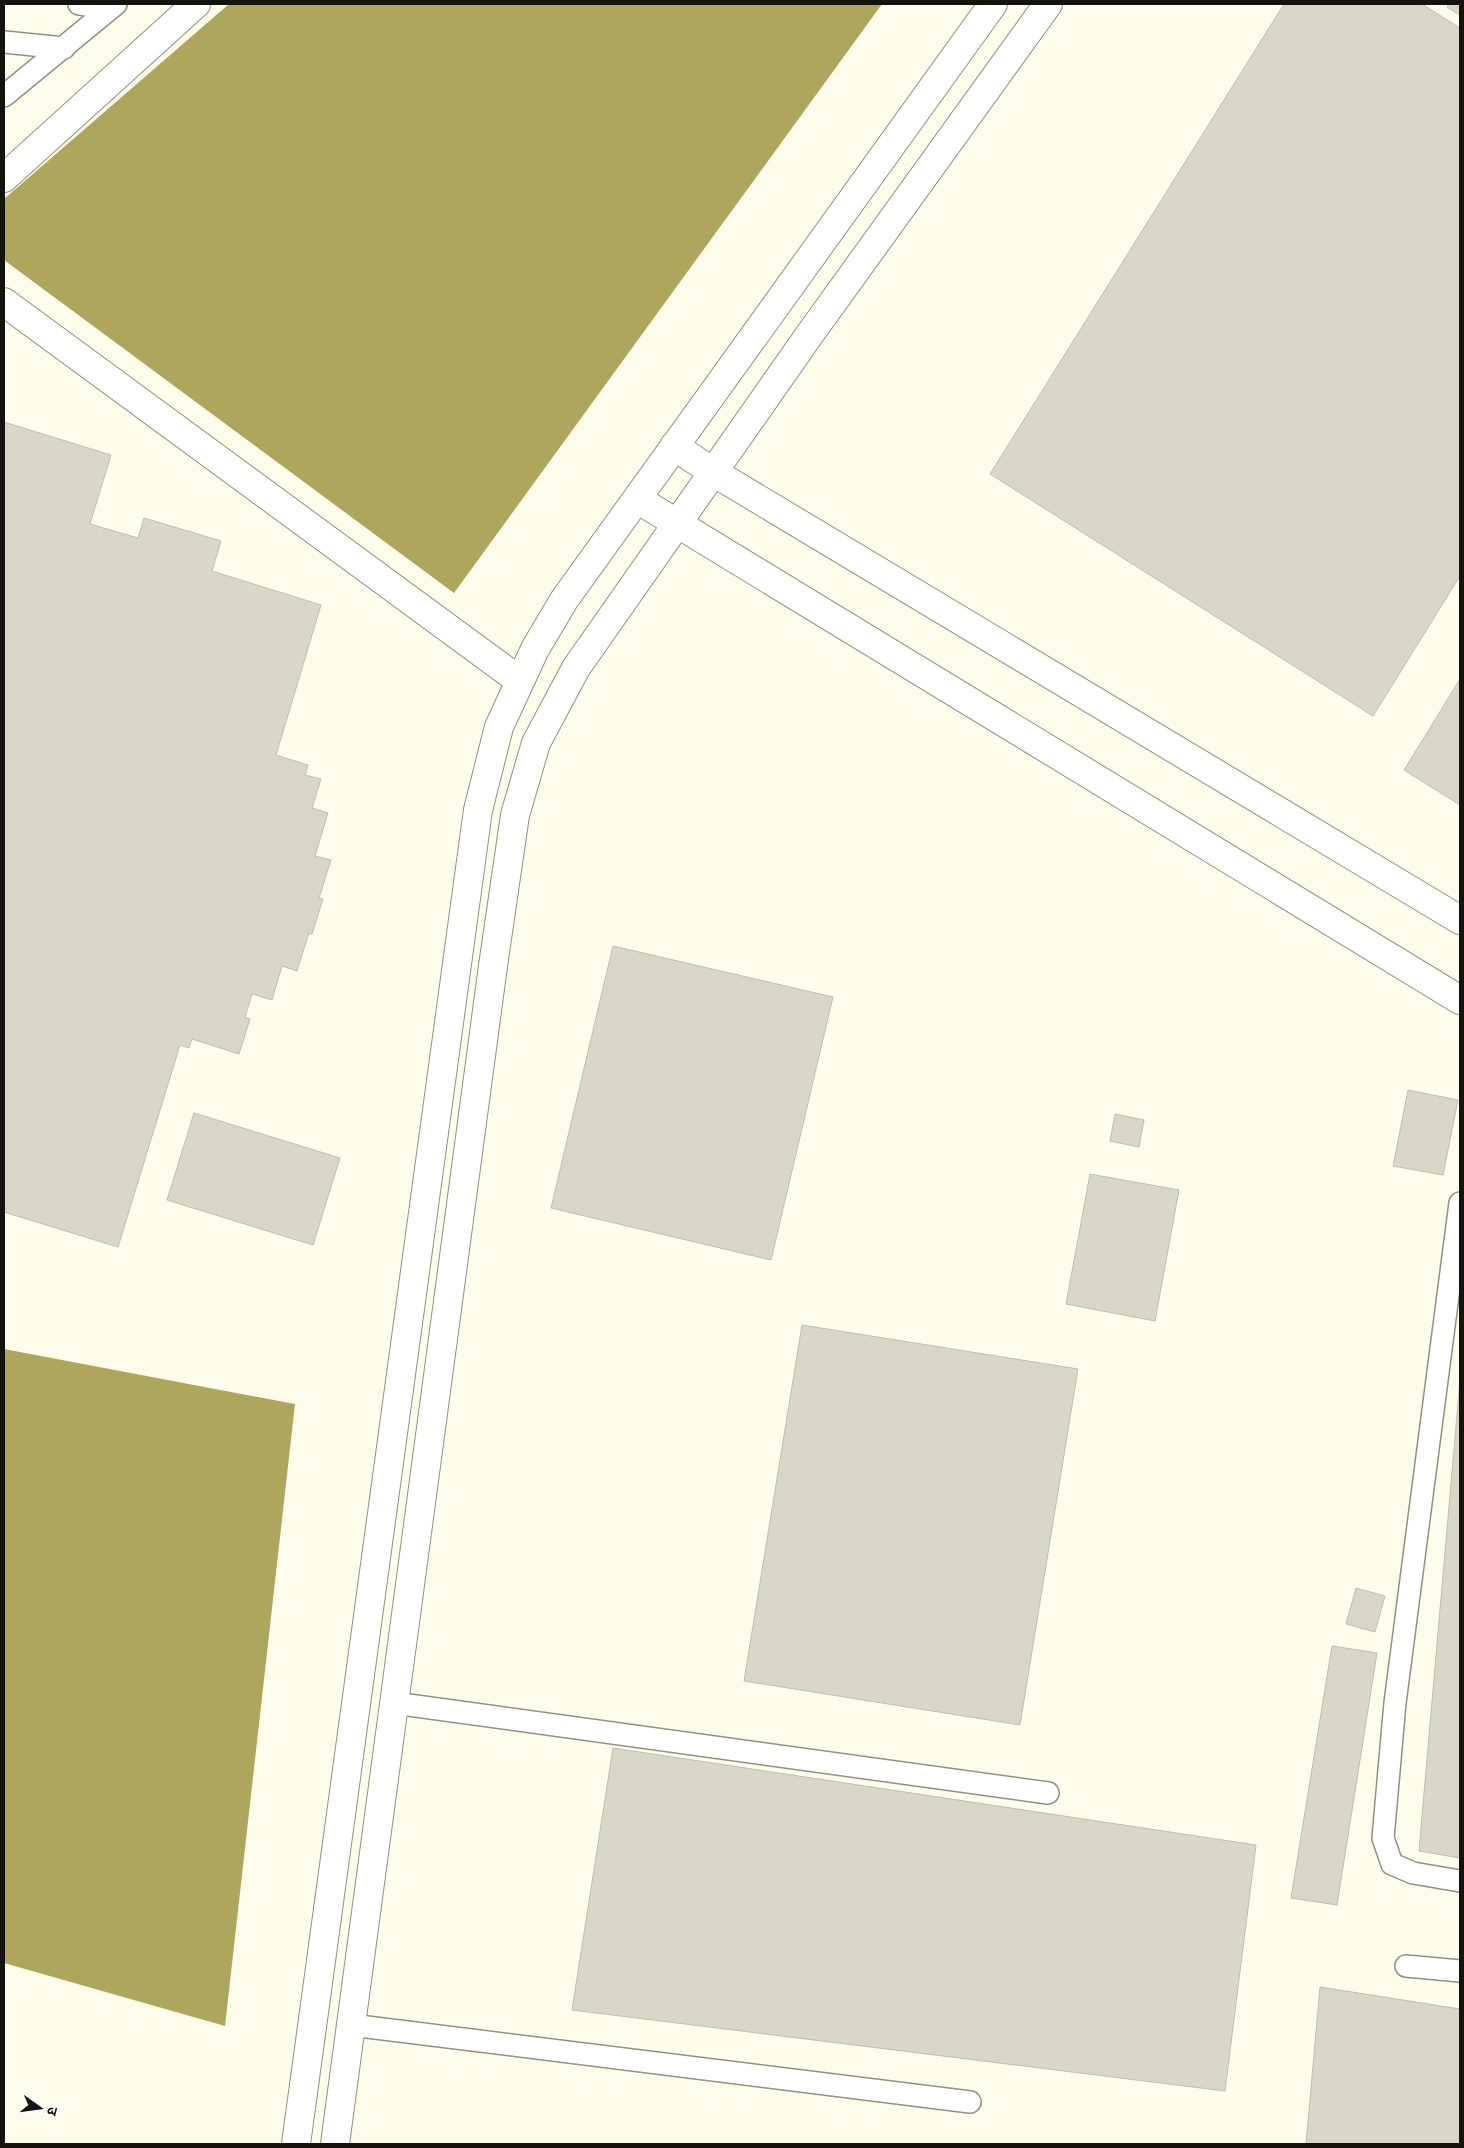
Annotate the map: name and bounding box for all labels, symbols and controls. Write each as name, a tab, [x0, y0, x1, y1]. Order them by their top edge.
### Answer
north arrow	[15, 2083, 65, 2133]
text: उ	[44, 2105, 61, 2118]

